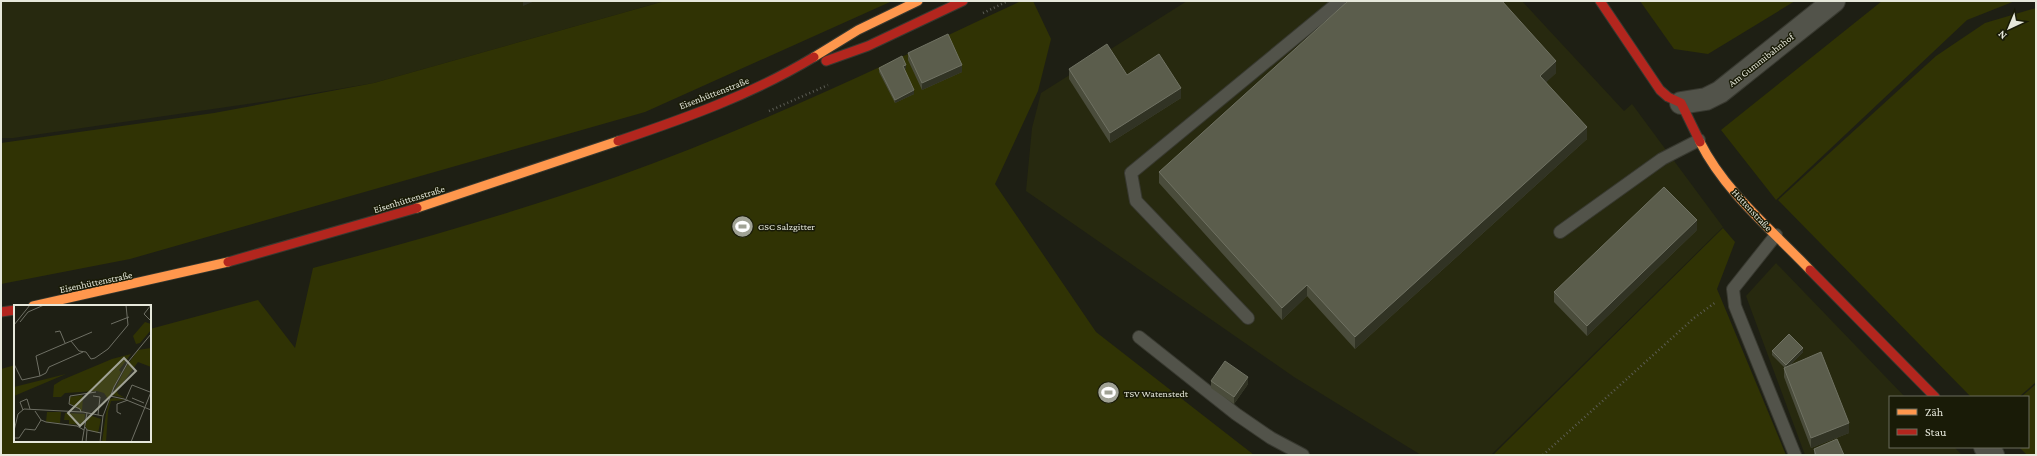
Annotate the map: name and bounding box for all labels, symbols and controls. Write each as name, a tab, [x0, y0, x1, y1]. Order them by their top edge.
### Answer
north arrow	[1989, 8, 2029, 48]
text: N	[1995, 28, 2009, 42]
street label: Am Gummibahnhof	[1726, 30, 1797, 89]
street label: Eisenhüttenstraße	[678, 74, 751, 111]
street label: Eisenhüttenstraße	[372, 183, 447, 215]
street label: Hüttenstraße	[1730, 187, 1775, 234]
sports icon: GSC Salzgitter	[729, 213, 755, 239]
place label: GSC Salzgitter	[758, 221, 815, 232]
street label: Eisenhüttenstraße	[59, 269, 134, 295]
inset map	[14, 305, 151, 442]
sports icon: TSV Watenstedt	[1096, 380, 1122, 406]
place label: TSV Watenstedt	[1124, 388, 1189, 399]
legend	[1889, 396, 2029, 448]
text: Zäh	[1925, 405, 1944, 419]
text: Stau	[1925, 425, 1947, 439]

